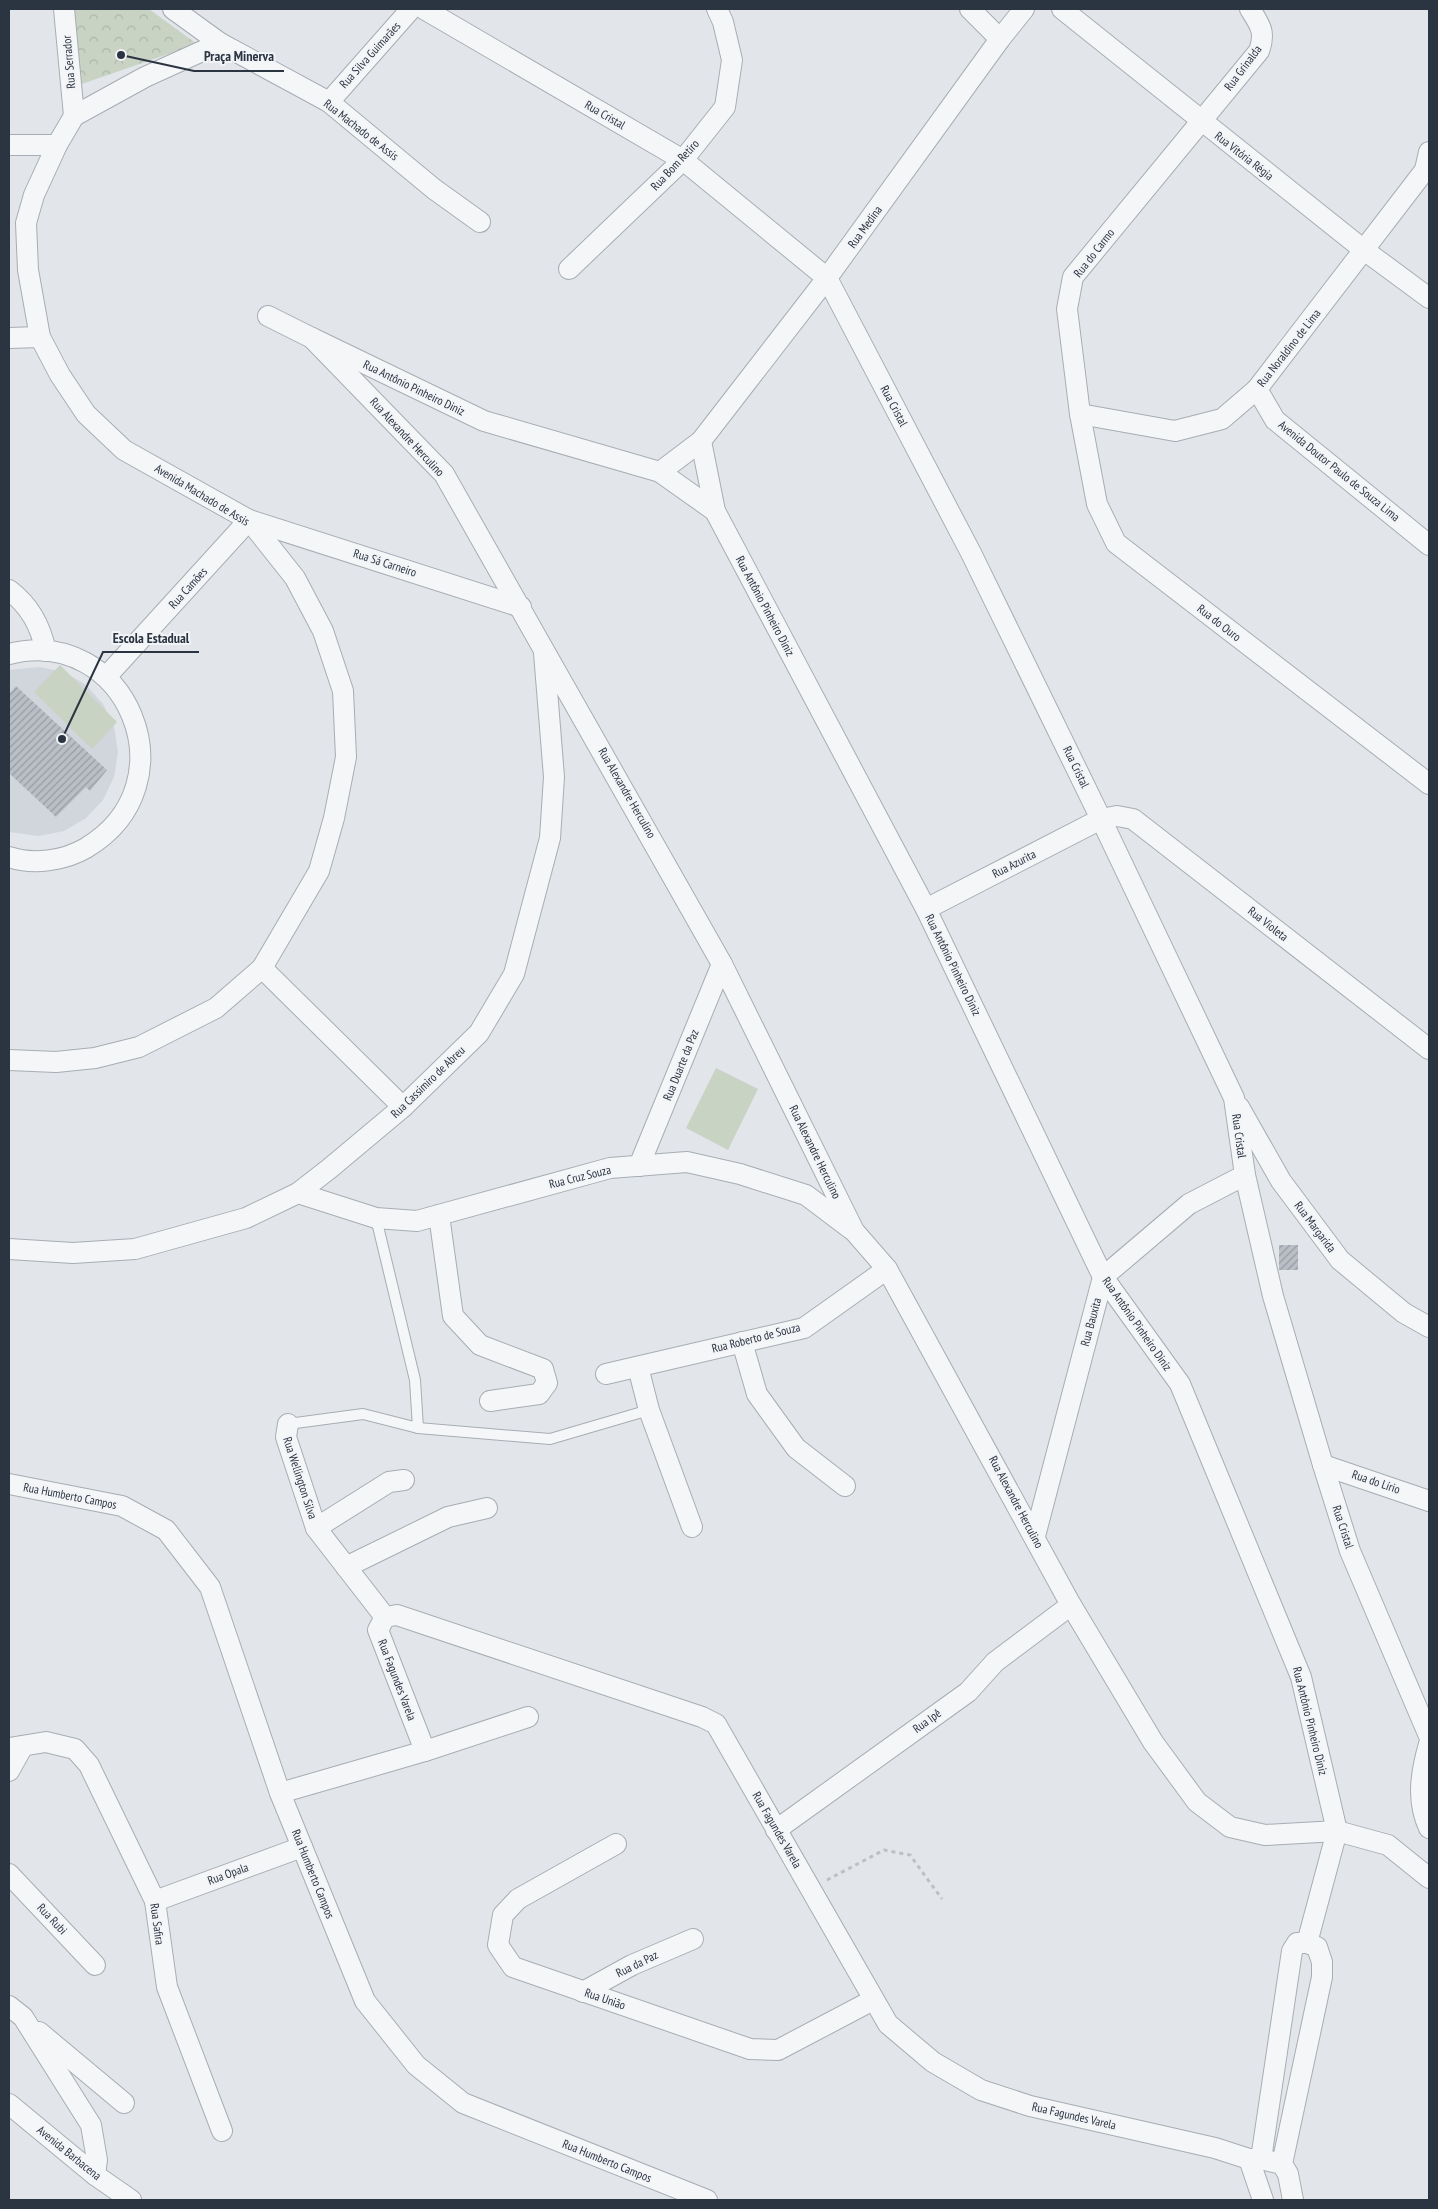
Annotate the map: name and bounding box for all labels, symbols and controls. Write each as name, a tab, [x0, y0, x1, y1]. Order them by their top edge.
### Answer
street label: Rua Silva Guimarães	[336, 18, 403, 91]
street label: Rua Serrador	[59, 34, 78, 89]
callout: Praça Minerva	[194, 42, 284, 71]
street label: Rua Grinalda	[1221, 42, 1265, 93]
text: Praça Minerva	[204, 47, 274, 65]
street label: Rua Machado de Assis	[321, 96, 402, 163]
street label: Rua Cristal	[582, 97, 628, 132]
street label: Rua Vitória Régia	[1212, 128, 1277, 183]
street label: Rua Bom Retiro	[647, 136, 702, 193]
street label: Rua Medina	[844, 202, 885, 251]
street label: Rua do Carmo	[1070, 225, 1117, 280]
street label: Rua Noraldino de Lima	[1254, 306, 1324, 390]
street label: Rua Antônio Pinheiro Diniz	[361, 356, 467, 419]
street label: Rua Cristal	[877, 383, 912, 429]
street label: Rua Alexandre Herculino	[367, 394, 448, 479]
street label: Avenida Doutor Paulo de Souza Lima	[1276, 417, 1403, 524]
street label: Avenida Machado de Assis	[152, 460, 252, 529]
street label: Rua Sá Carneiro	[352, 545, 419, 580]
street label: Rua Antônio Pinheiro Diniz	[733, 553, 798, 658]
street label: Rua Camões	[165, 564, 210, 611]
street label: Rua do Ouro	[1194, 601, 1244, 644]
callout: Escola Estadual	[103, 623, 199, 652]
text: Escola Estadual	[113, 629, 190, 647]
street label: Rua Cristal	[1060, 743, 1093, 790]
street label: Rua Alexandre Herculino	[595, 745, 659, 841]
street label: Rua Azurita	[989, 846, 1038, 881]
street label: Rua Violeta	[1245, 903, 1292, 944]
street label: Rua Antônio Pinheiro Diniz	[922, 912, 985, 1018]
street label: Rua Duarte da Paz	[659, 1027, 702, 1103]
street label: Rua Cassimiro de Abreu	[387, 1042, 468, 1121]
street label: Rua Alexandre Herculino	[786, 1103, 845, 1201]
street label: Rua Cristal	[1229, 1113, 1250, 1159]
street label: Rua Cruz Souza	[547, 1162, 613, 1191]
street label: Rua Margarida	[1291, 1198, 1340, 1255]
street label: Rua Antônio Pinheiro Diniz	[1099, 1274, 1175, 1374]
street label: Rua Bauxita	[1077, 1296, 1104, 1348]
street label: Rua Roberto de Souza	[710, 1319, 802, 1356]
street label: Rua Wellington Silva	[280, 1435, 321, 1521]
street label: Rua Alexandre Herculino	[986, 1453, 1047, 1550]
street label: Rua do Lírio	[1350, 1466, 1402, 1497]
street label: Rua Humberto Campos	[22, 1479, 118, 1512]
street label: Rua Cristal	[1329, 1503, 1358, 1551]
street label: Rua Fagundes Varela	[375, 1637, 420, 1723]
street label: Rua Antônio Pinheiro Diniz	[1290, 1665, 1331, 1777]
street label: Rua Ipê	[910, 1705, 944, 1736]
street label: Rua Fagundes Varela	[749, 1789, 805, 1871]
street label: Rua Humberto Campos	[289, 1827, 338, 1921]
street label: Rua Opala	[205, 1859, 251, 1888]
street label: Rua Rubi	[34, 1900, 70, 1937]
street label: Rua Safira	[147, 1902, 168, 1946]
street label: Rua da Paz	[613, 1947, 660, 1980]
street label: Rua União	[583, 1985, 628, 2013]
street label: Rua Fagundes Varela	[1031, 2099, 1118, 2133]
street label: Avenida Barbacena	[34, 2122, 105, 2183]
street label: Rua Humberto Campos	[560, 2136, 654, 2185]

